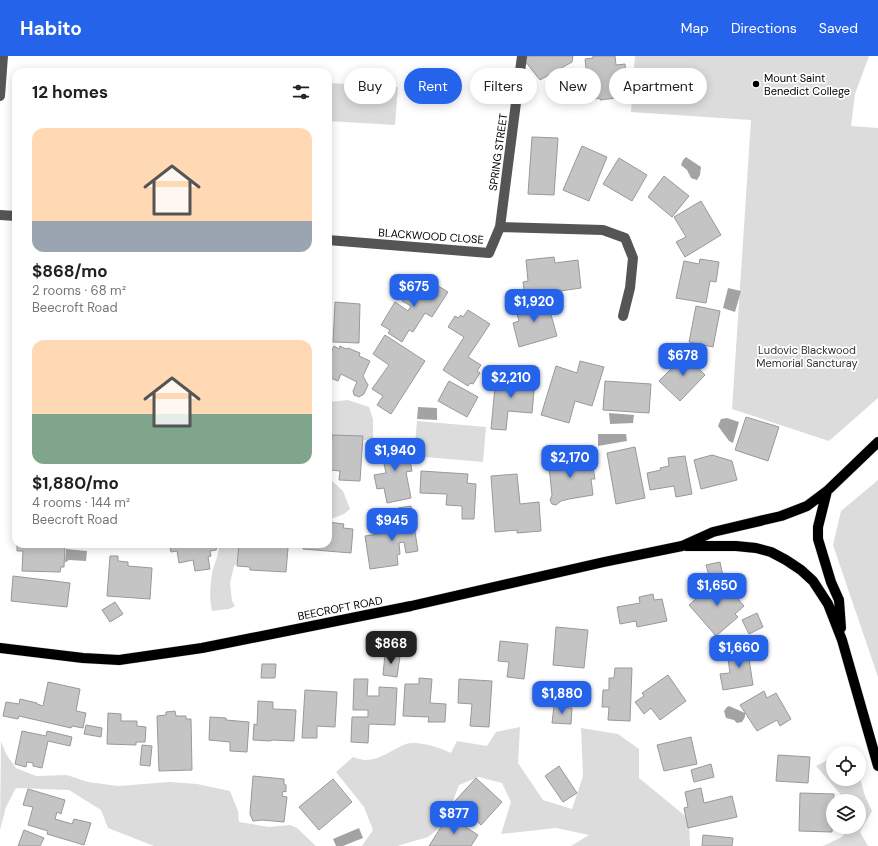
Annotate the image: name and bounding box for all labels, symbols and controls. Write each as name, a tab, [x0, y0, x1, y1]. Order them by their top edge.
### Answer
text: Habito	[20, 16, 82, 41]
text: Map	[681, 19, 709, 37]
text: Directions	[731, 19, 797, 37]
text: Saved	[819, 19, 858, 37]
chip: Buy	[344, 68, 396, 104]
chip: Rent	[404, 68, 462, 104]
chip: Filters	[470, 68, 537, 104]
chip: New	[545, 68, 601, 104]
chip: Apartment	[609, 68, 707, 104]
place label: Mount Saint Benedict College	[764, 71, 850, 98]
marker: Mount Saint Benedict College	[751, 79, 761, 89]
text: 12 homes	[32, 81, 108, 103]
icon: filters	[290, 81, 312, 103]
street label: SPRING STREET	[486, 112, 510, 192]
icon: home	[136, 154, 208, 226]
street label: BLACKWOOD CLOSE	[378, 225, 484, 247]
text: $868/mo	[32, 260, 108, 282]
pin: $675	[390, 274, 438, 308]
text: $675	[399, 278, 429, 295]
text: 2 rooms · 68 m²	[32, 282, 126, 299]
pin: $1,920	[501, 289, 567, 323]
text: $1,920	[514, 293, 554, 310]
text: Beecroft Road	[32, 299, 118, 316]
pin: $678	[659, 343, 707, 377]
park label: Ludovic Blackwood Memorial Sancturay	[756, 343, 858, 370]
text: $678	[667, 347, 699, 364]
pin: $2,210	[478, 365, 544, 399]
icon: home	[136, 366, 208, 438]
text: $2,210	[491, 369, 531, 386]
pin: $1,940	[362, 438, 428, 472]
text: $1,940	[374, 442, 416, 459]
pin: $2,170	[537, 445, 603, 479]
text: $2,170	[550, 449, 590, 466]
text: $1,880/mo	[32, 472, 119, 494]
text: 4 rooms · 144 m²	[32, 494, 130, 511]
pin: $945	[368, 508, 416, 542]
text: Beecroft Road	[32, 511, 118, 528]
text: $945	[376, 512, 408, 529]
pin: $1,650	[684, 573, 750, 607]
text: $1,650	[696, 577, 738, 594]
street label: BEECROFT ROAD	[296, 593, 384, 623]
pin: $868	[367, 631, 415, 665]
text: $868	[375, 635, 407, 652]
pin: $1,660	[706, 635, 772, 669]
text: $1,660	[718, 639, 760, 656]
pin: $1,880	[529, 681, 595, 715]
text: $1,880	[541, 685, 583, 702]
map controls	[826, 746, 866, 834]
button: locate	[826, 746, 866, 786]
button: layers	[826, 794, 866, 834]
pin: $877	[430, 801, 478, 835]
text: $877	[439, 805, 469, 822]

